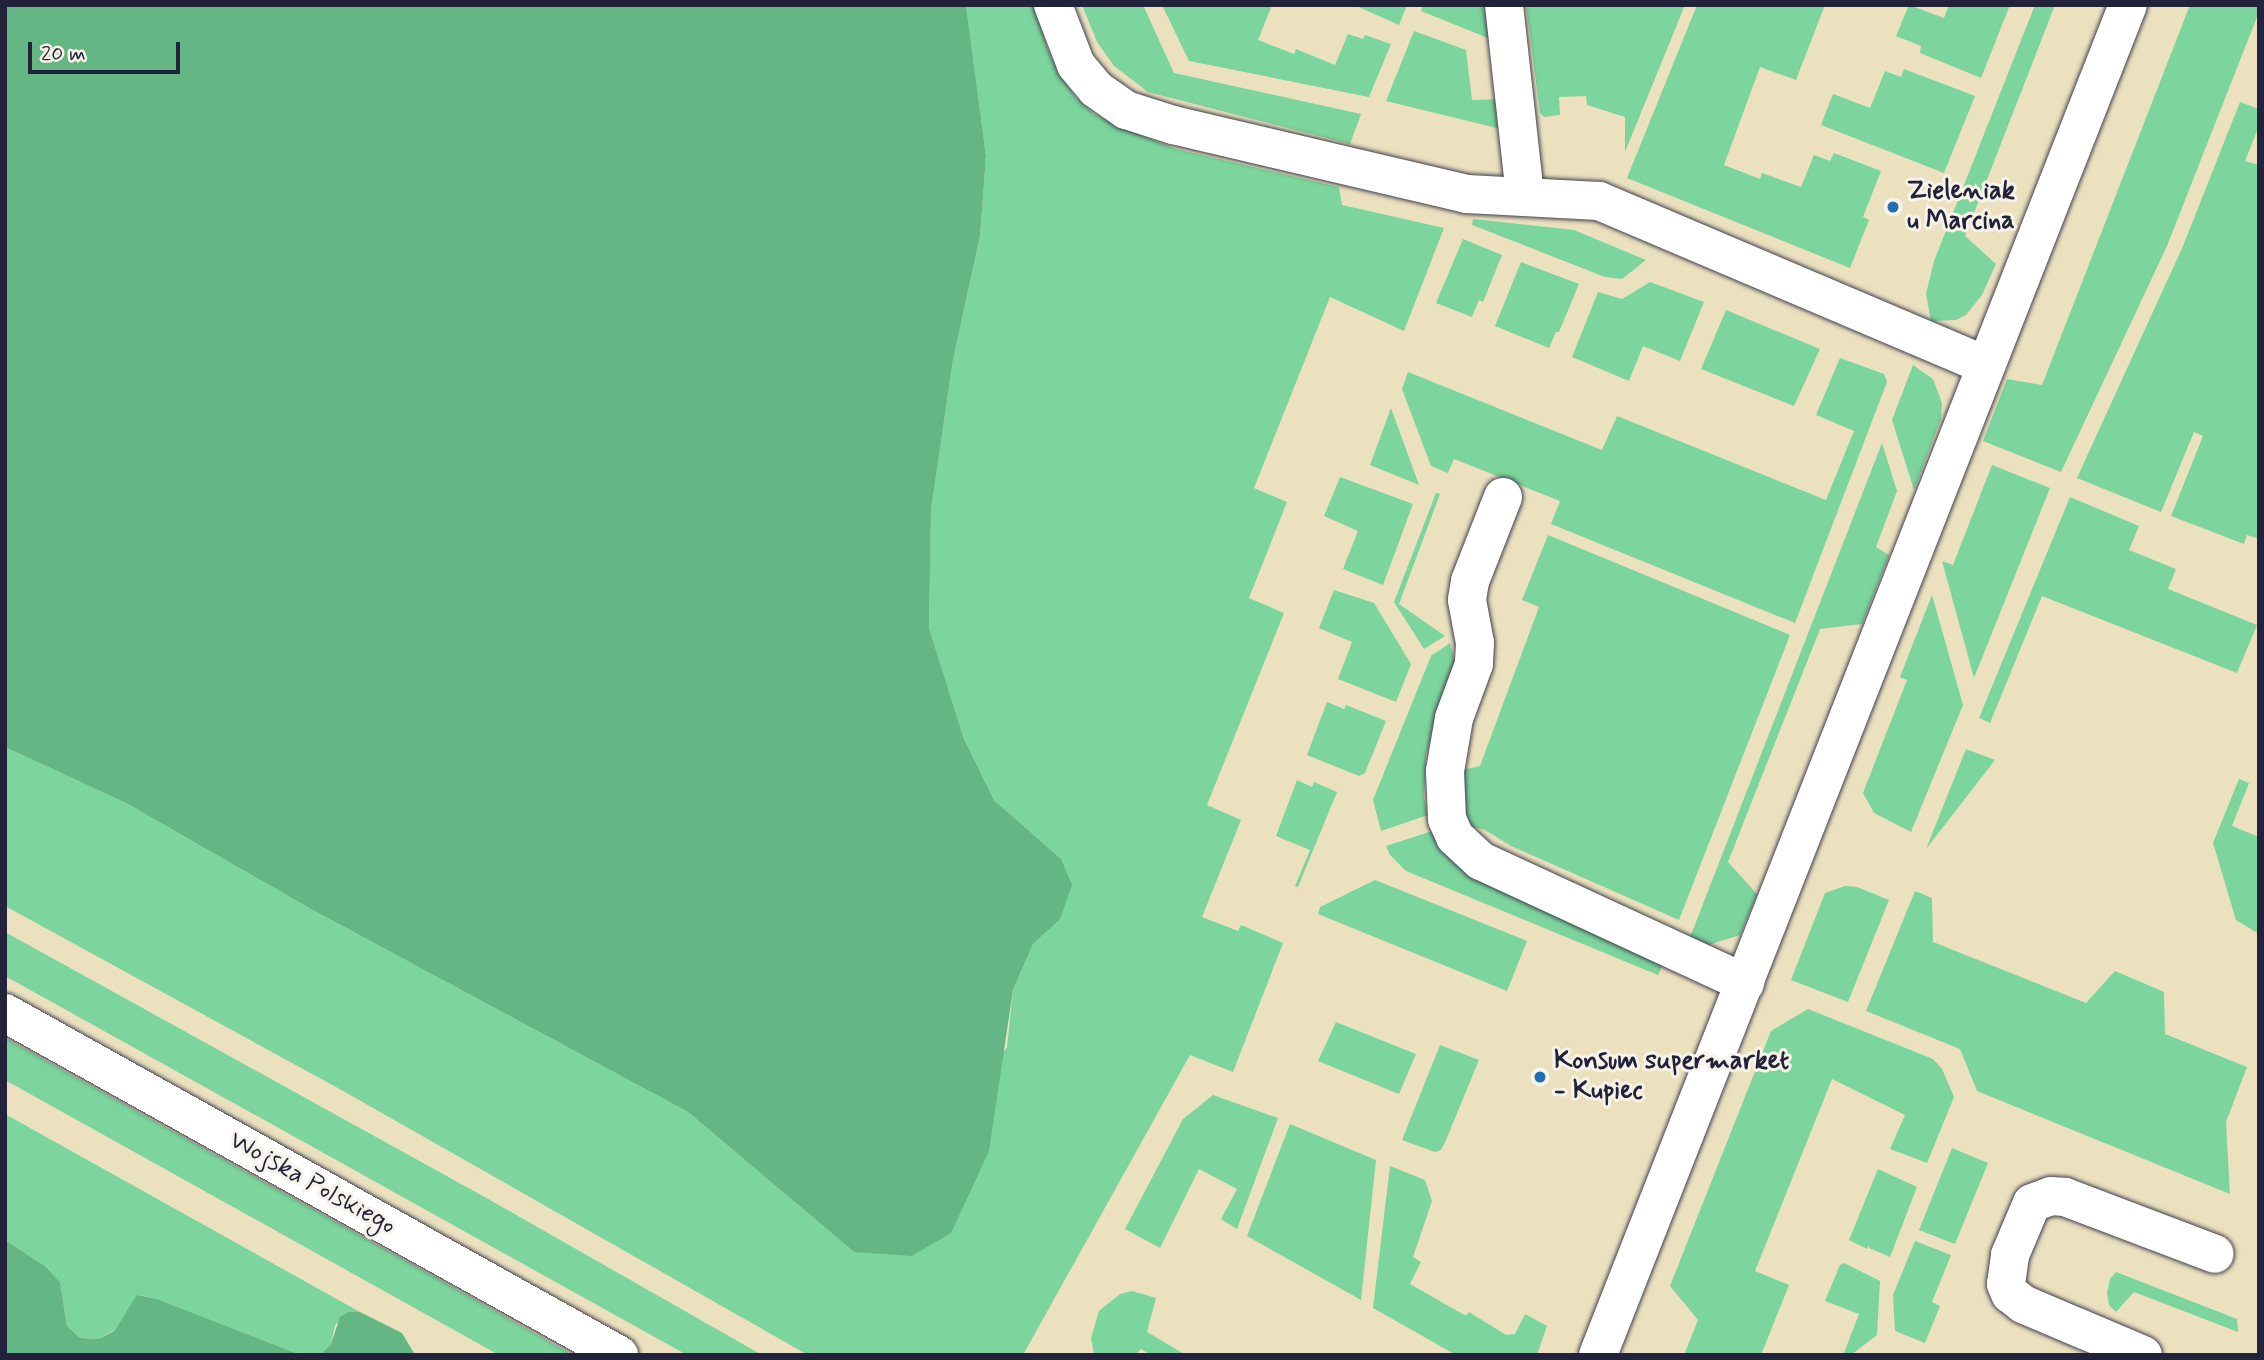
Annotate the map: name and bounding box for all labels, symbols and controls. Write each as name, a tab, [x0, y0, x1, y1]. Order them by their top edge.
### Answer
scale bar	[32, 28, 184, 72]
text: 20 m	[41, 40, 86, 68]
place label: Zieleniak u Marcina	[1907, 176, 2018, 238]
marker: Zieleniak u Marcina	[1885, 199, 1901, 215]
place label: Konsum supermarket - Kupiec	[1554, 1046, 1790, 1108]
marker: Konsum supermarket - Kupiec	[1532, 1069, 1548, 1085]
street label: Wojska Polskiego	[225, 1126, 399, 1242]

